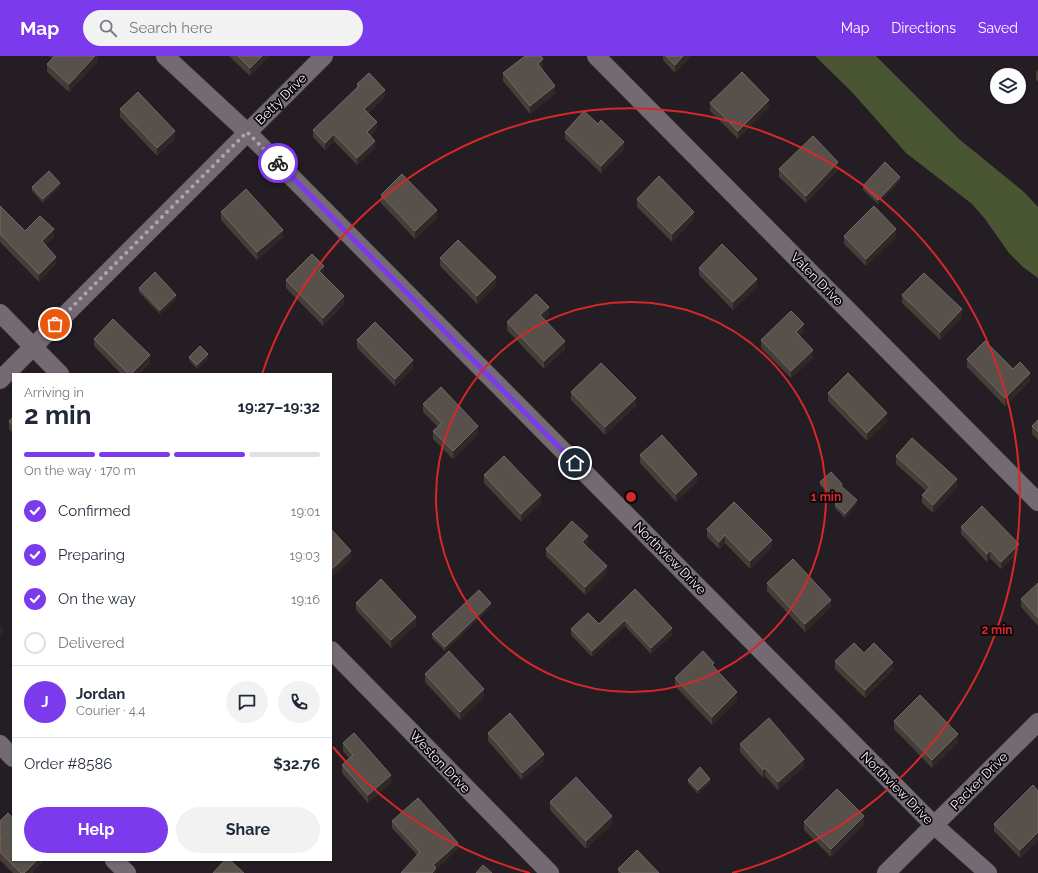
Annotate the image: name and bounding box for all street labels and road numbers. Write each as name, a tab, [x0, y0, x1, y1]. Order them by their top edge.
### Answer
street label: Betty Drive	[252, 70, 310, 128]
street label: Valen Drive	[788, 250, 847, 309]
street label: Northview Drive	[631, 519, 709, 597]
street label: Weston Drive	[407, 728, 474, 796]
street label: Northview Drive	[858, 749, 936, 827]
street label: Packer Drive	[947, 749, 1011, 813]

